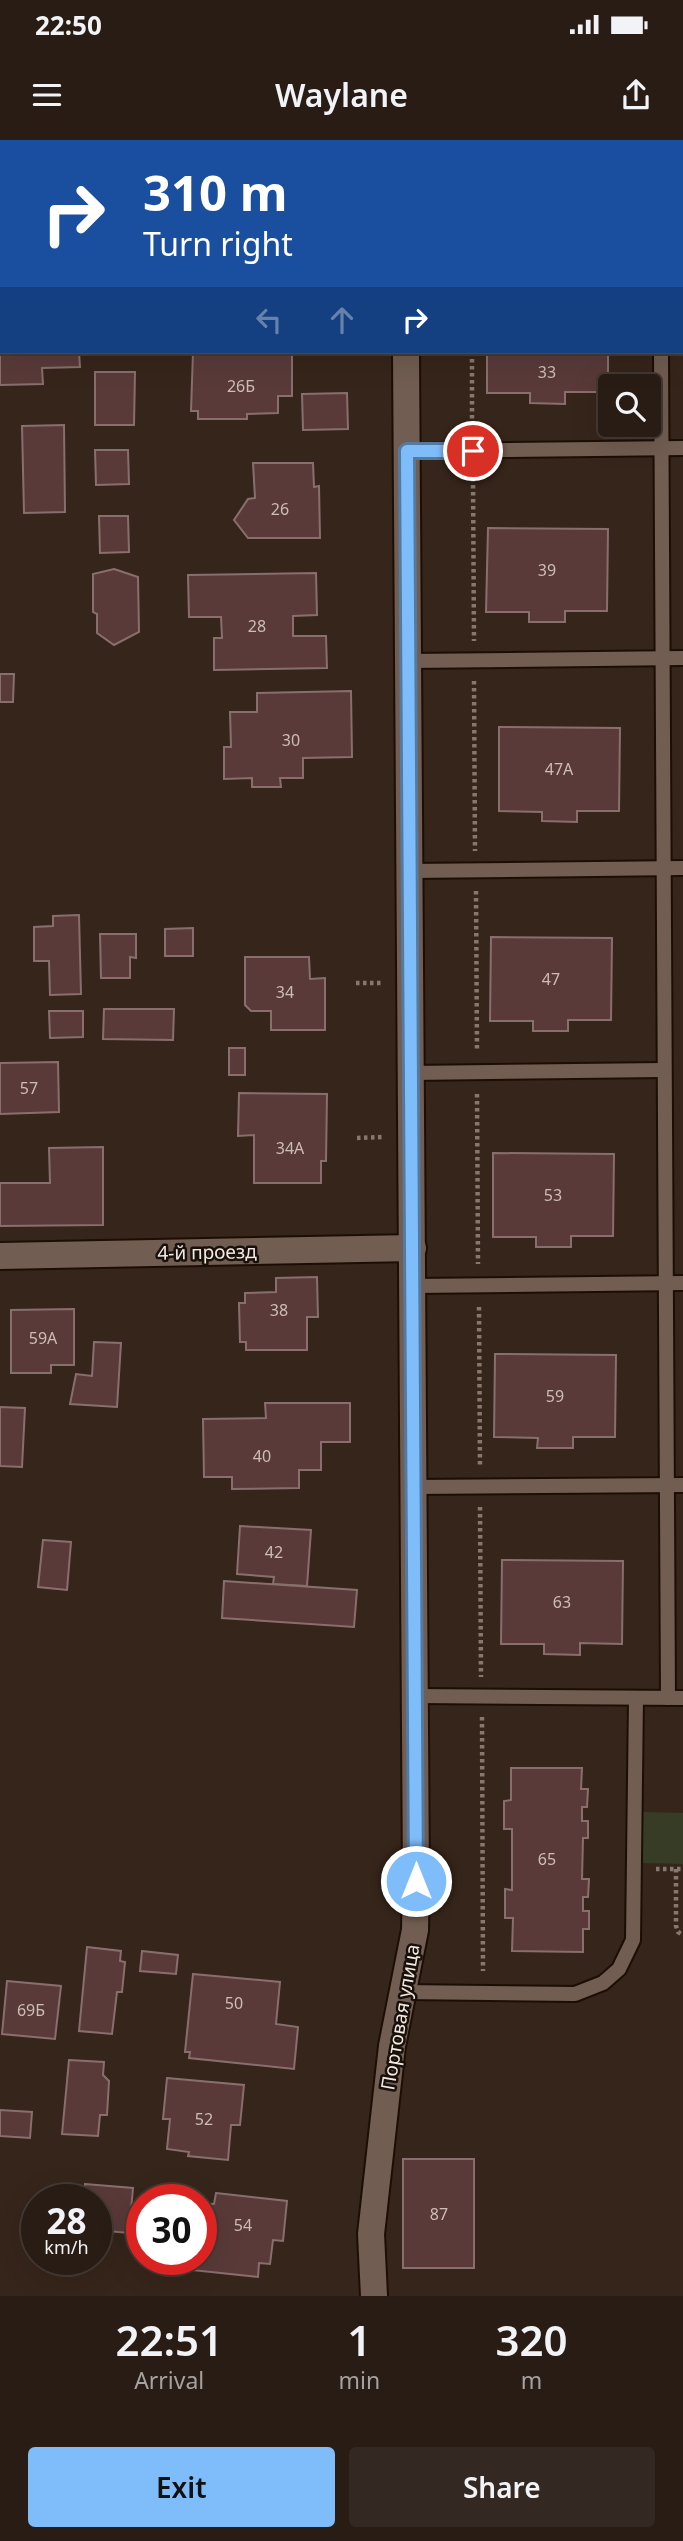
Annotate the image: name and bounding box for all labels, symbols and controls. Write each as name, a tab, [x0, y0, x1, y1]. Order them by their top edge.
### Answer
text: 22:50	[35, 7, 102, 43]
text: Waylane	[275, 73, 408, 116]
icon: menu	[28, 76, 66, 114]
icon: share	[617, 76, 655, 114]
text: 310 m	[143, 159, 288, 225]
icon: right	[28, 168, 119, 259]
text: Turn right	[143, 222, 293, 265]
icon: left	[250, 301, 288, 339]
icon: ahead	[323, 301, 361, 339]
icon: right	[396, 301, 434, 339]
house number: 33	[538, 361, 556, 383]
map controls	[598, 374, 661, 437]
button: search	[598, 374, 661, 437]
house number: 26Б	[227, 375, 255, 397]
pin	[443, 421, 503, 481]
icon: arrive	[454, 432, 492, 470]
house number: 26	[271, 498, 289, 520]
house number: 39	[538, 559, 556, 581]
house number: 28	[248, 615, 266, 637]
house number: 30	[282, 729, 300, 751]
house number: 47А	[545, 758, 574, 780]
house number: 47	[542, 968, 560, 990]
house number: 34	[276, 981, 294, 1003]
house number: 57	[20, 1077, 38, 1099]
house number: 34А	[276, 1137, 305, 1159]
house number: 53	[544, 1184, 562, 1206]
street label: 4-й проезд	[157, 1238, 257, 1266]
house number: 38	[270, 1299, 288, 1321]
house number: 59А	[29, 1327, 58, 1349]
house number: 59	[546, 1385, 564, 1407]
house number: 40	[253, 1445, 271, 1467]
house number: 42	[265, 1541, 283, 1563]
house number: 63	[553, 1591, 571, 1613]
position arrow	[379, 1844, 453, 1918]
house number: 65	[538, 1848, 556, 1870]
street label: Портовая улица	[374, 1942, 426, 2092]
house number: 50	[225, 1992, 243, 2014]
house number: 69Б	[17, 1999, 45, 2021]
house number: 52	[195, 2108, 213, 2130]
speed limit sign: 30	[126, 2184, 217, 2275]
text: 28	[46, 2197, 87, 2244]
house number: 87	[430, 2203, 448, 2225]
house number: 54	[234, 2214, 252, 2236]
text: km/h	[44, 2235, 89, 2259]
text: 22:51	[115, 2311, 223, 2368]
text: 1	[347, 2311, 371, 2368]
text: 320	[496, 2311, 568, 2368]
text: Arrival	[134, 2364, 204, 2396]
text: min	[338, 2364, 380, 2396]
text: m	[521, 2364, 542, 2396]
button: Exit	[28, 2447, 335, 2527]
button: Share	[349, 2447, 655, 2527]

